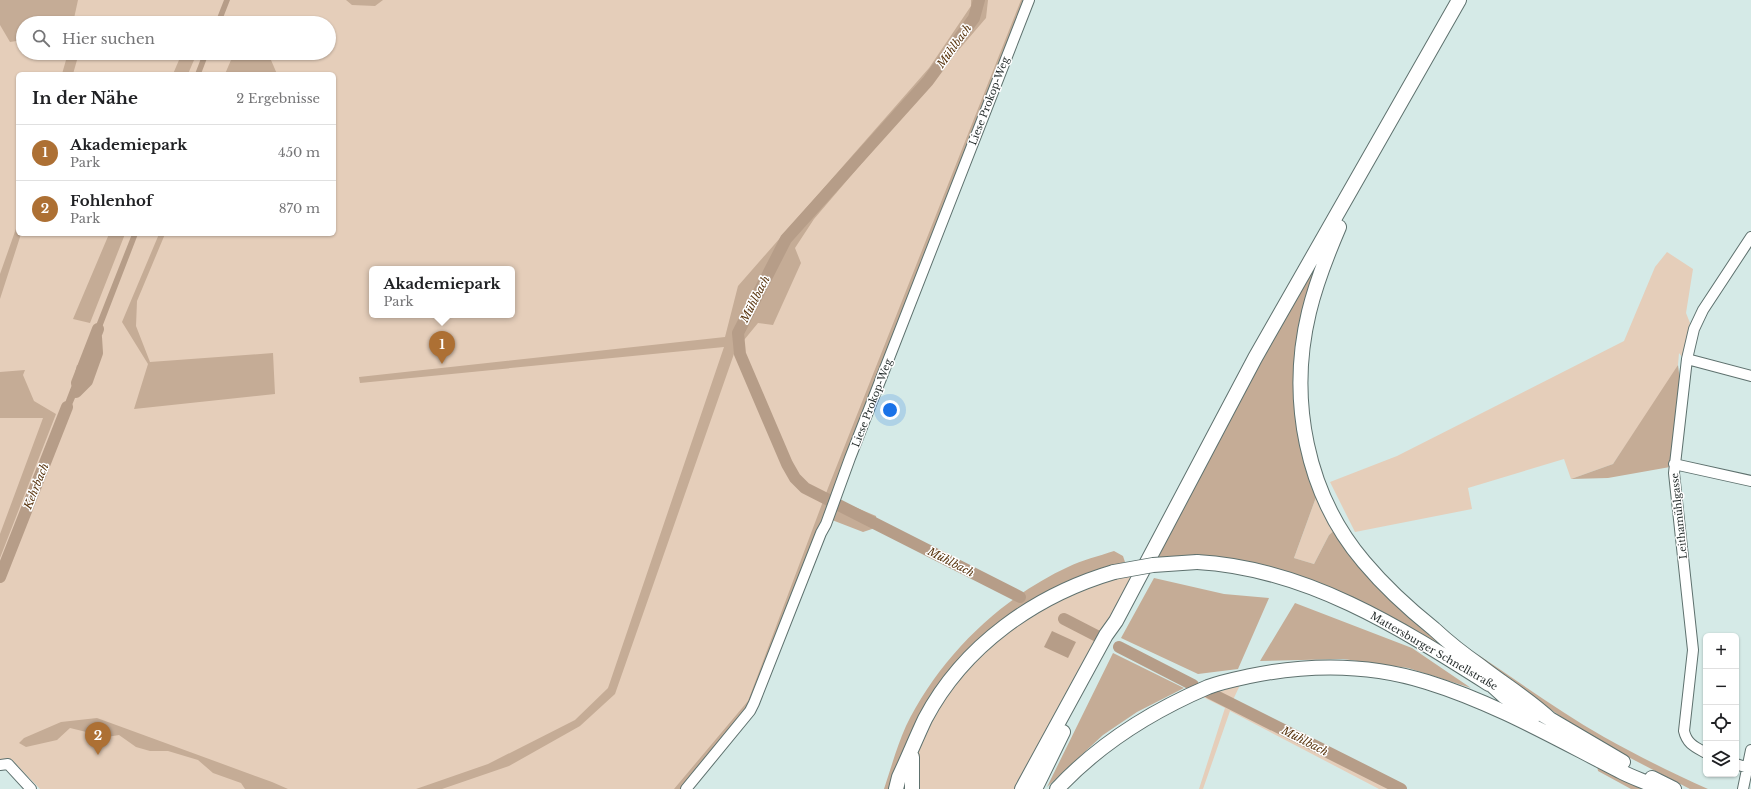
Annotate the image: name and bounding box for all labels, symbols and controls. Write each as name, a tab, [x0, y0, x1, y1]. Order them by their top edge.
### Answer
search box	[16, 16, 336, 60]
water label: Mühlbach	[933, 21, 974, 71]
icon: search	[30, 27, 52, 49]
text: Hier suchen	[62, 29, 155, 48]
street label: Liese Prokop-Weg	[966, 54, 1012, 147]
text: In der Nähe	[32, 88, 138, 109]
text: 2 Ergebnisse	[236, 90, 320, 107]
text: Akademiepark	[70, 135, 187, 154]
text: 1	[42, 144, 48, 161]
text: 450 m	[278, 144, 320, 161]
text: Park	[70, 154, 100, 171]
text: Fohlenhof	[70, 191, 153, 210]
text: 2	[41, 200, 49, 217]
text: 870 m	[279, 200, 320, 217]
text: Park	[70, 210, 100, 227]
popup	[369, 266, 515, 318]
water label: Mühlbach	[737, 273, 773, 326]
text: Akademiepark	[383, 274, 501, 293]
text: Park	[383, 293, 414, 310]
pin: 1	[429, 331, 455, 364]
street label: Liese Prokop-Weg	[849, 356, 895, 449]
your location	[880, 400, 900, 420]
water label: Kehrbach	[20, 461, 52, 512]
street label: Leithamühlgasse	[1668, 472, 1690, 560]
water label: Mühlbach	[924, 544, 977, 580]
street label: Mattersburger Schnellstraße	[1368, 609, 1500, 693]
map controls	[1703, 633, 1739, 777]
button: +	[1703, 633, 1739, 669]
button: −	[1703, 669, 1739, 705]
button: locate	[1703, 705, 1739, 741]
pin: 2	[85, 722, 111, 755]
water label: Mühlbach	[1278, 723, 1331, 759]
button: layers	[1703, 741, 1739, 777]

